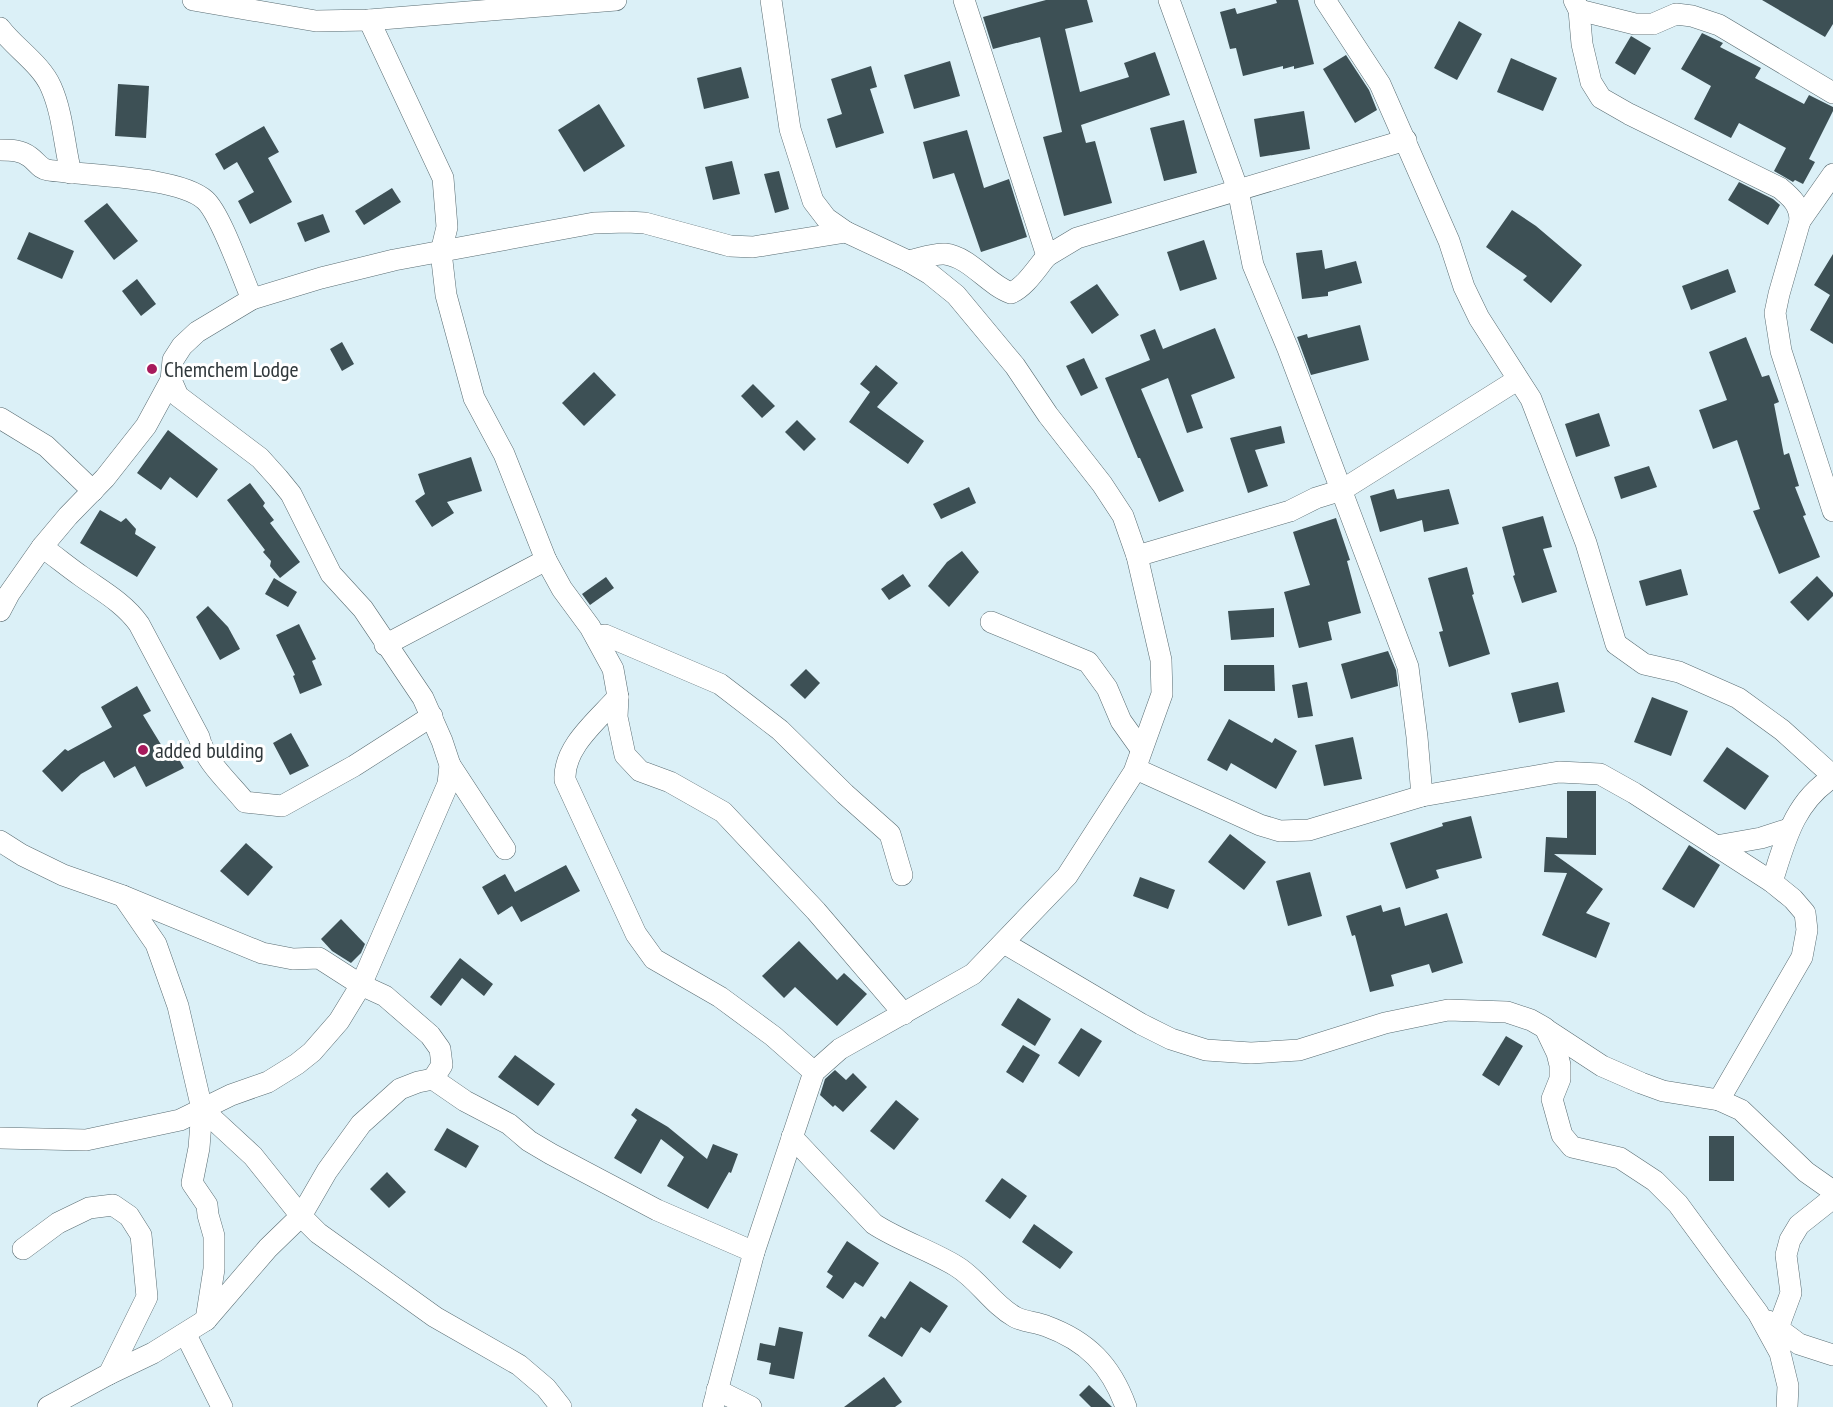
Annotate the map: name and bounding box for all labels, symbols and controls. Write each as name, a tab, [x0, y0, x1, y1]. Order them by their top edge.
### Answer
place label: Chemchem Lodge	[164, 355, 299, 383]
marker: Chemchem Lodge	[145, 362, 159, 376]
place label: added bulding	[155, 736, 264, 764]
marker: added bulding	[136, 743, 150, 757]

